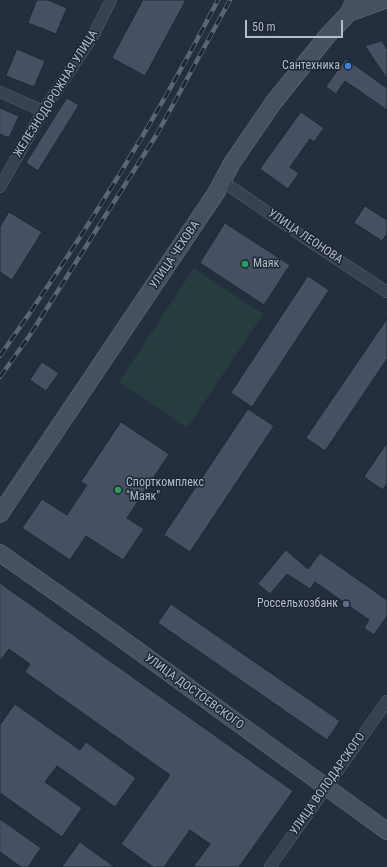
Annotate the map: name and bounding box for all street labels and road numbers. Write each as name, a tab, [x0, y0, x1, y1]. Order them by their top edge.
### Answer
street label: ЖЕЛЕЗНОДОРОЖНАЯ УЛИЦА	[11, 28, 101, 160]
street label: УЛИЦА ЛЕОНОВА	[265, 207, 345, 267]
street label: УЛИЦА ЧЕХОВА	[147, 218, 203, 292]
street label: УЛИЦА ДОСТОЕВСКОГО	[142, 651, 246, 733]
street label: УЛИЦА ВОЛОДАРСКОГО	[287, 730, 369, 838]

